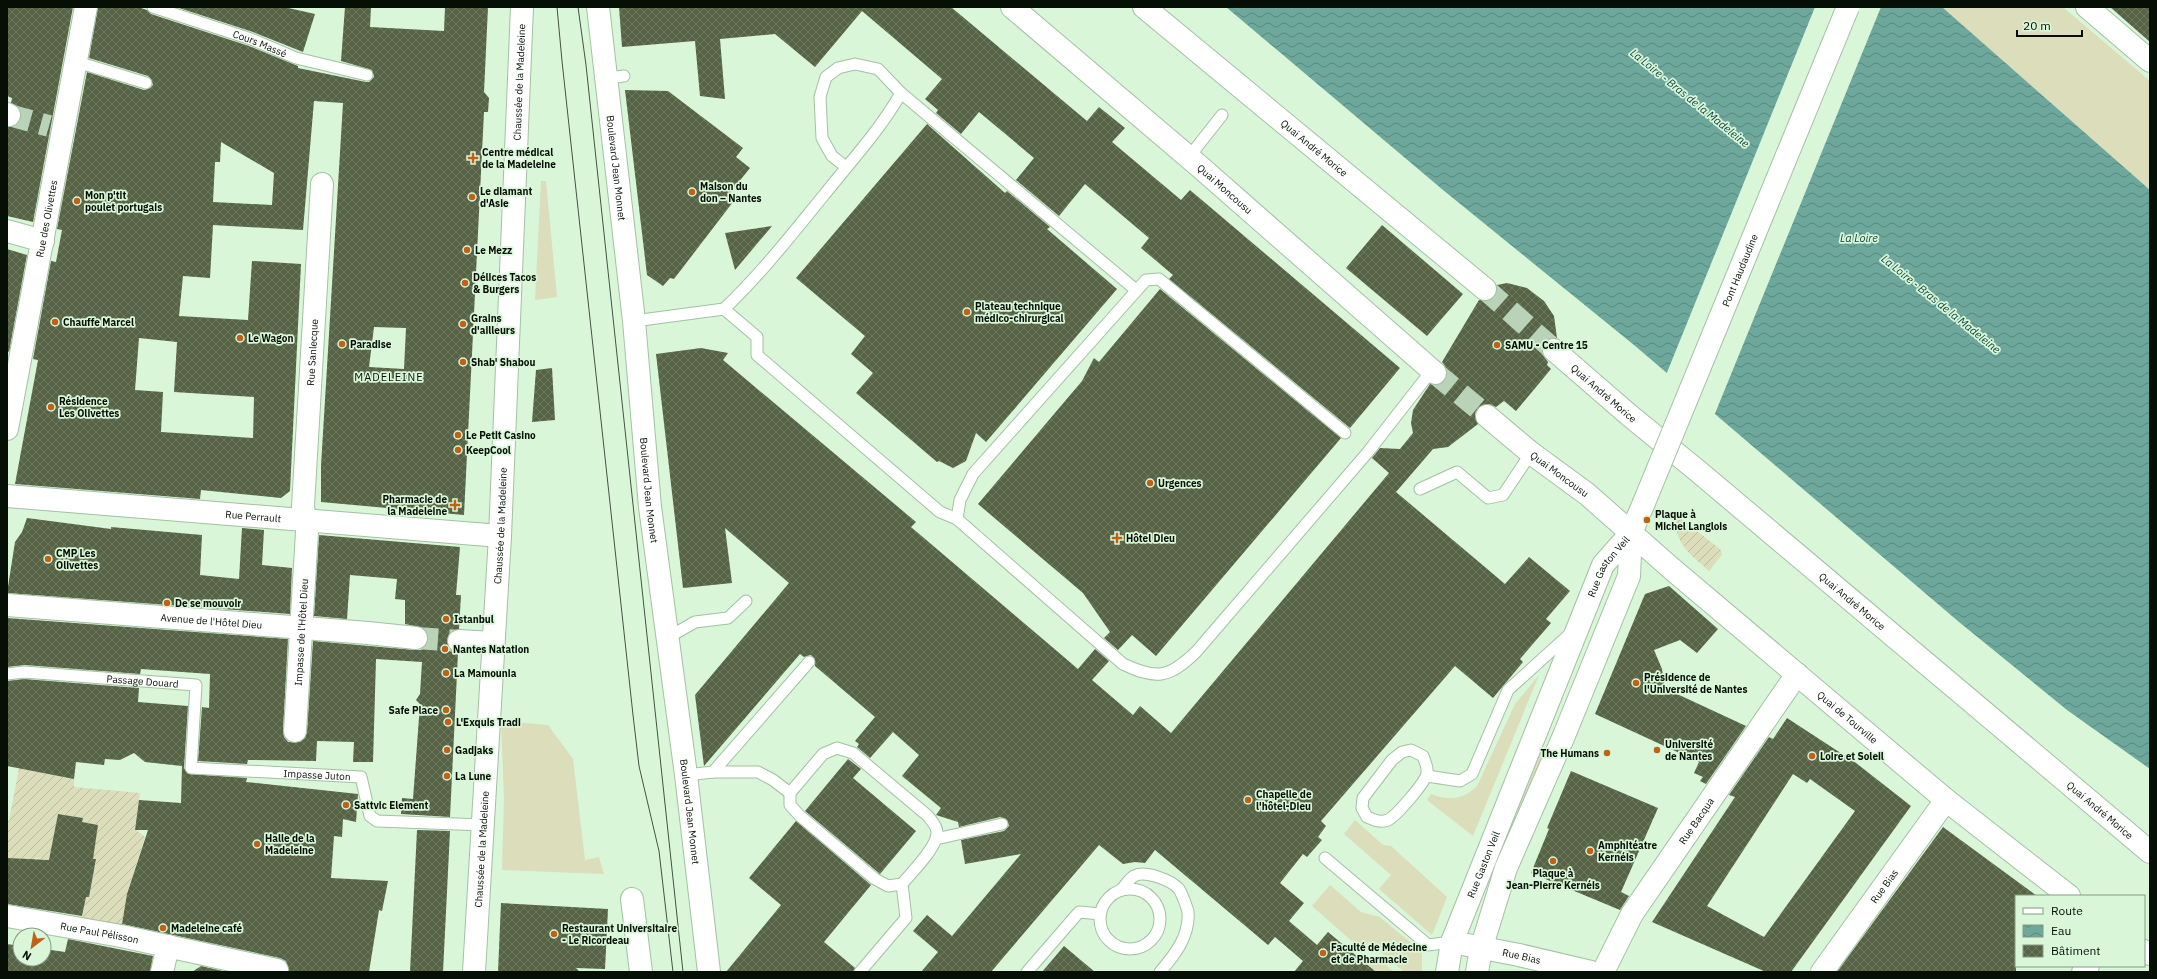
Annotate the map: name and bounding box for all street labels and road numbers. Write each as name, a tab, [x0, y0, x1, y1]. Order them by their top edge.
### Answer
street label: Chaussée de la Madeleine	[510, 23, 528, 141]
street label: Cours Massé	[231, 27, 289, 60]
street label: Boulevard Jean Monnet	[604, 114, 629, 222]
street label: Quai André Morice	[1278, 116, 1351, 180]
street label: Quai Moncousu	[1195, 161, 1255, 217]
street label: Rue des Olivettes	[33, 179, 60, 258]
street label: Pont Haudaudine	[1719, 231, 1761, 308]
street label: Rue Sanlecque	[304, 318, 321, 386]
street label: Quai André Morice	[1568, 361, 1640, 426]
street label: Boulevard Jean Monnet	[638, 437, 661, 544]
street label: Quai Moncousu	[1528, 448, 1591, 500]
street label: Chaussée de la Madeleine	[491, 467, 509, 584]
street label: Rue Perrault	[225, 507, 282, 525]
street label: Rue Gaston Veil	[1584, 533, 1632, 599]
street label: Quai André Morice	[1816, 570, 1889, 633]
street label: Impasse de l'Hôtel Dieu	[291, 578, 311, 686]
street label: Avenue de l'Hôtel Dieu	[160, 610, 263, 631]
street label: Passage Douard	[106, 672, 179, 690]
street label: Quai de Tourville	[1815, 688, 1881, 747]
street label: Boulevard Jean Monnet	[677, 758, 703, 866]
street label: Impasse Juton	[283, 766, 351, 783]
street label: Quai André Morice	[2064, 778, 2136, 842]
street label: Chaussée de la Madeleine	[471, 790, 491, 908]
street label: Rue Bacqua	[1676, 794, 1717, 847]
street label: Rue Gaston Veil	[1464, 829, 1502, 900]
street label: Rue Bias	[1867, 866, 1901, 906]
street label: Rue Paul Pélisson	[59, 919, 140, 946]
street label: Rue Bias	[1501, 945, 1542, 966]

